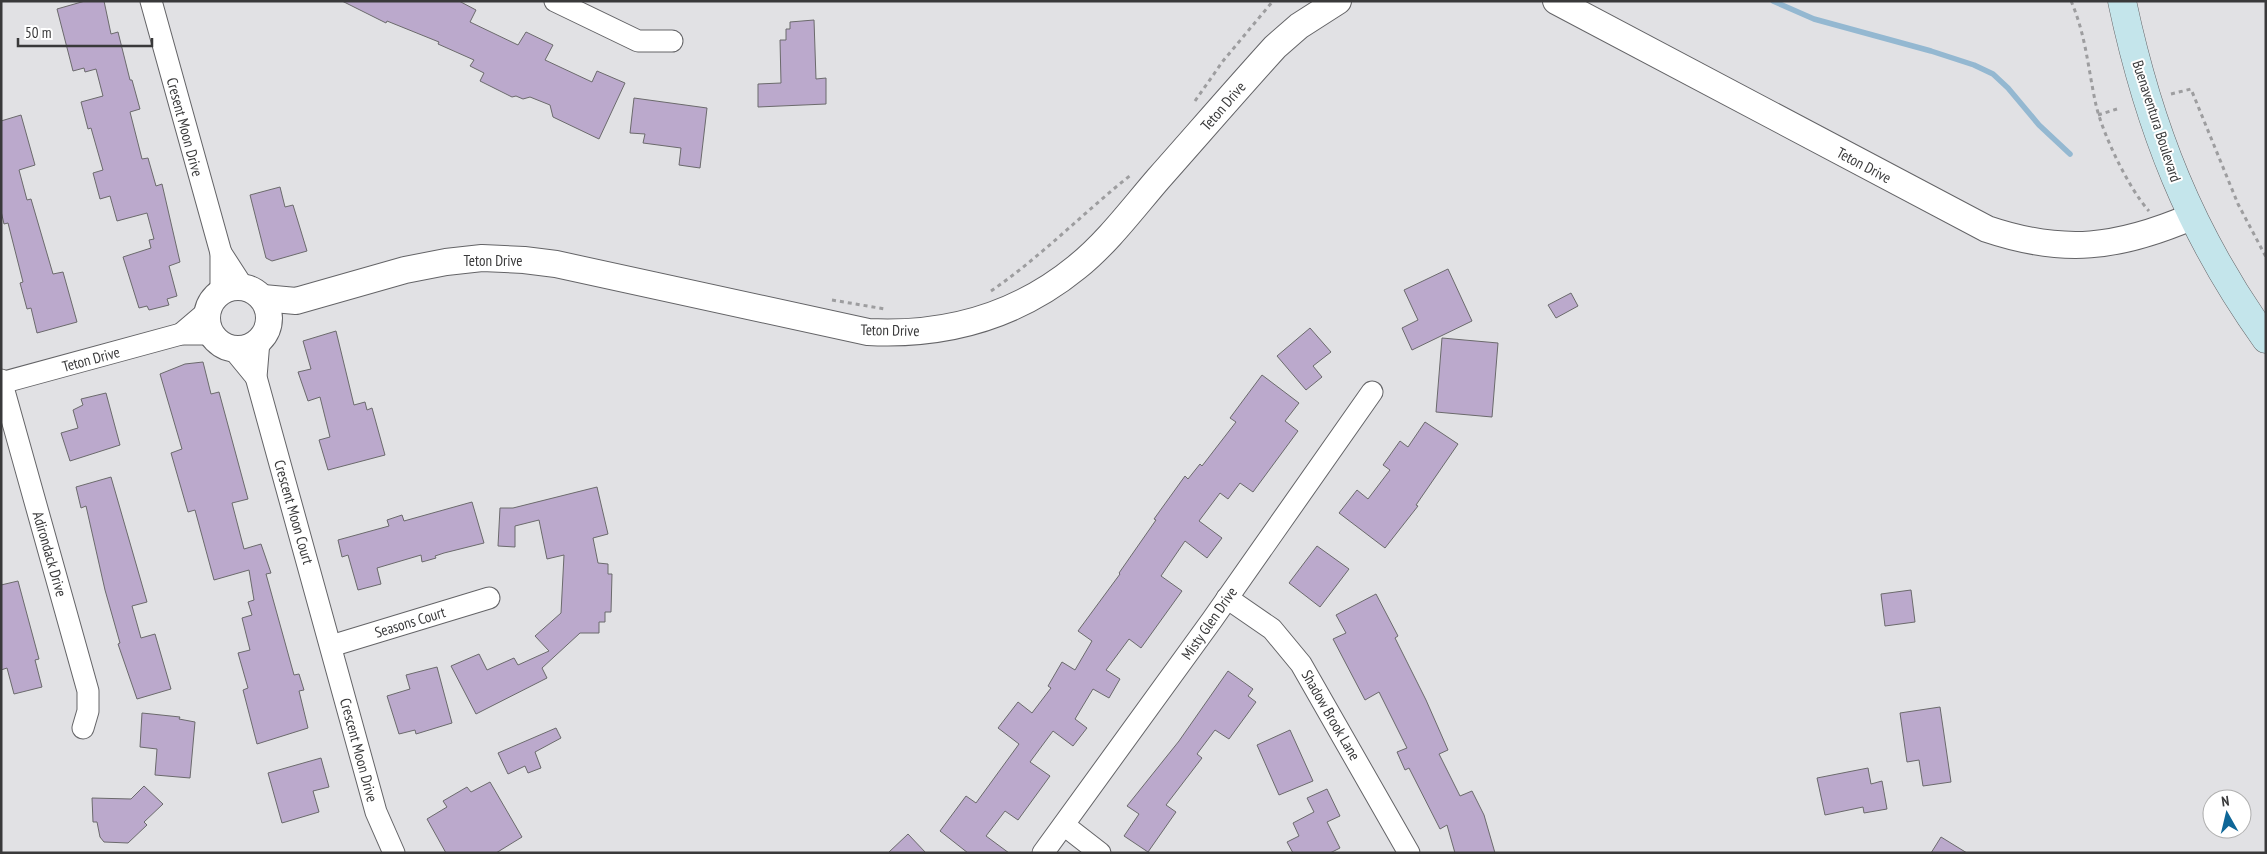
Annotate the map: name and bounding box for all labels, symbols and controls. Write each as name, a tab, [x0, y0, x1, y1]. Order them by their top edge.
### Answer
scale bar	[18, 15, 151, 47]
text: 50 m	[25, 23, 51, 42]
street label: Buenaventura Boulevard	[2128, 58, 2186, 184]
street label: Cresent Moon Drive	[163, 75, 207, 179]
street label: Teton Drive	[1197, 78, 1249, 134]
street label: Teton Drive	[1834, 143, 1894, 187]
street label: Teton Drive	[464, 251, 522, 270]
street label: Teton Drive	[860, 320, 920, 340]
street label: Teton Drive	[60, 342, 122, 376]
street label: Crescent Moon Court	[270, 458, 318, 566]
street label: Adirondack Drive	[29, 509, 71, 599]
street label: Misty Glen Drive	[1177, 583, 1241, 663]
street label: Seasons Court	[372, 602, 448, 642]
street label: Shadow Brook Lane	[1297, 666, 1365, 764]
street label: Crescent Moon Drive	[336, 696, 382, 804]
north arrow	[2202, 789, 2252, 839]
text: N	[2220, 792, 2230, 811]

